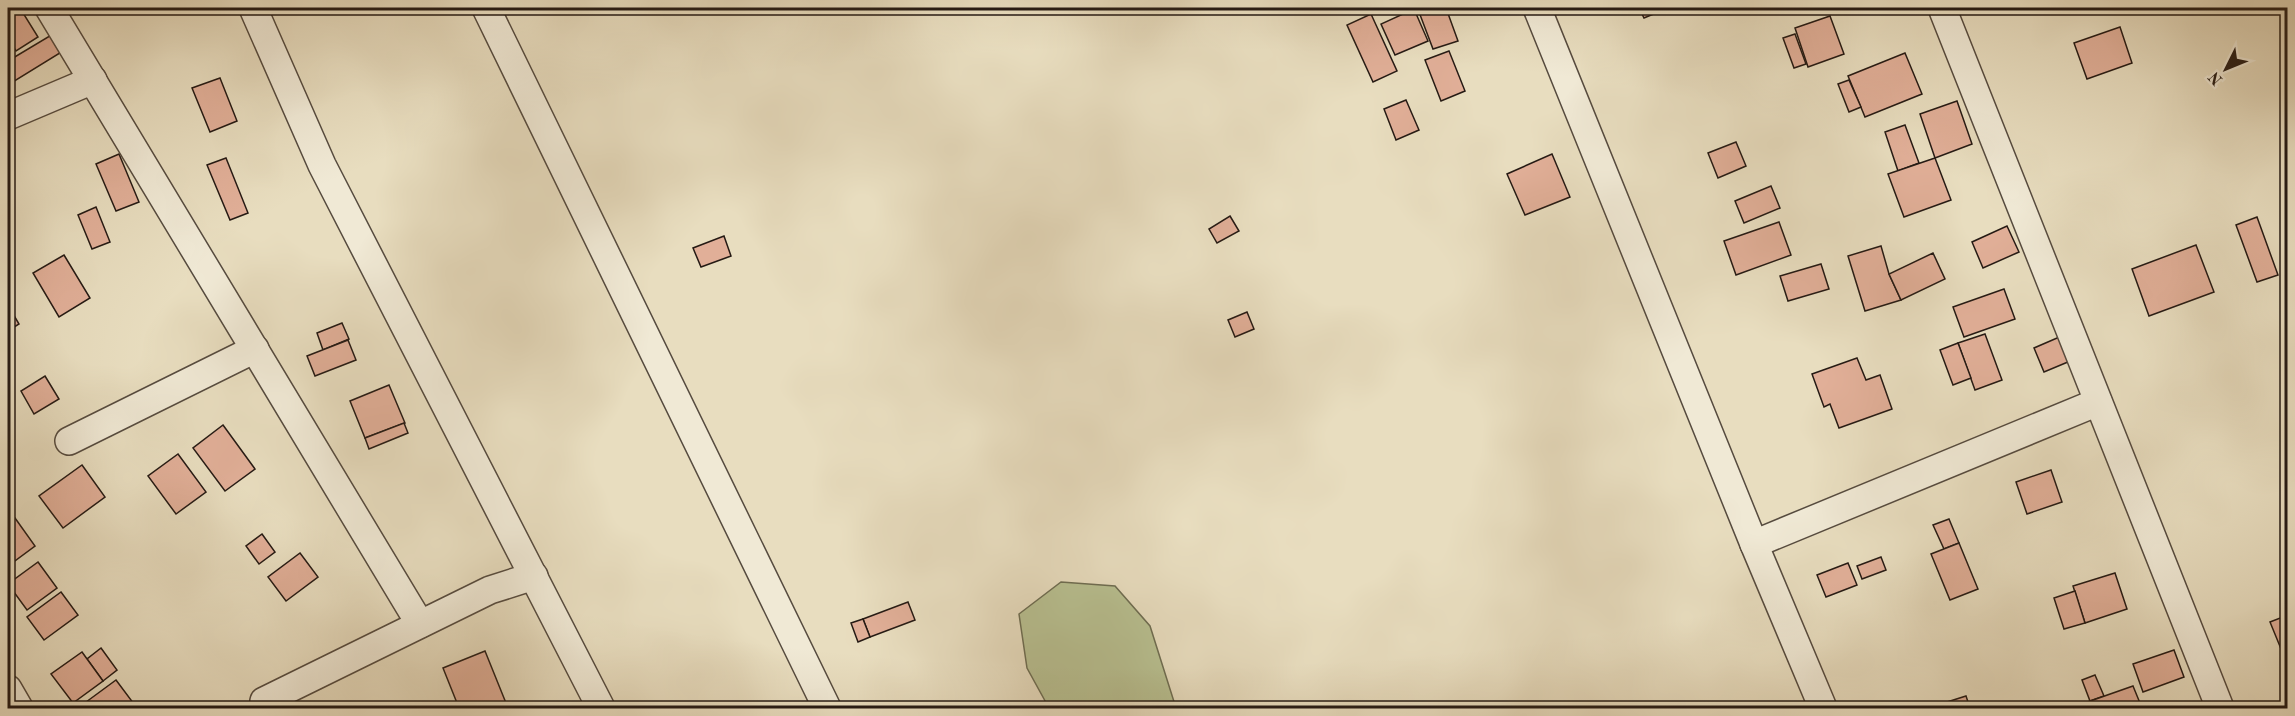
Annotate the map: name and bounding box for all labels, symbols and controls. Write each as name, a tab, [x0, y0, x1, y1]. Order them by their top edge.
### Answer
north arrow	[2196, 39, 2256, 99]
text: N	[2206, 67, 2227, 88]

